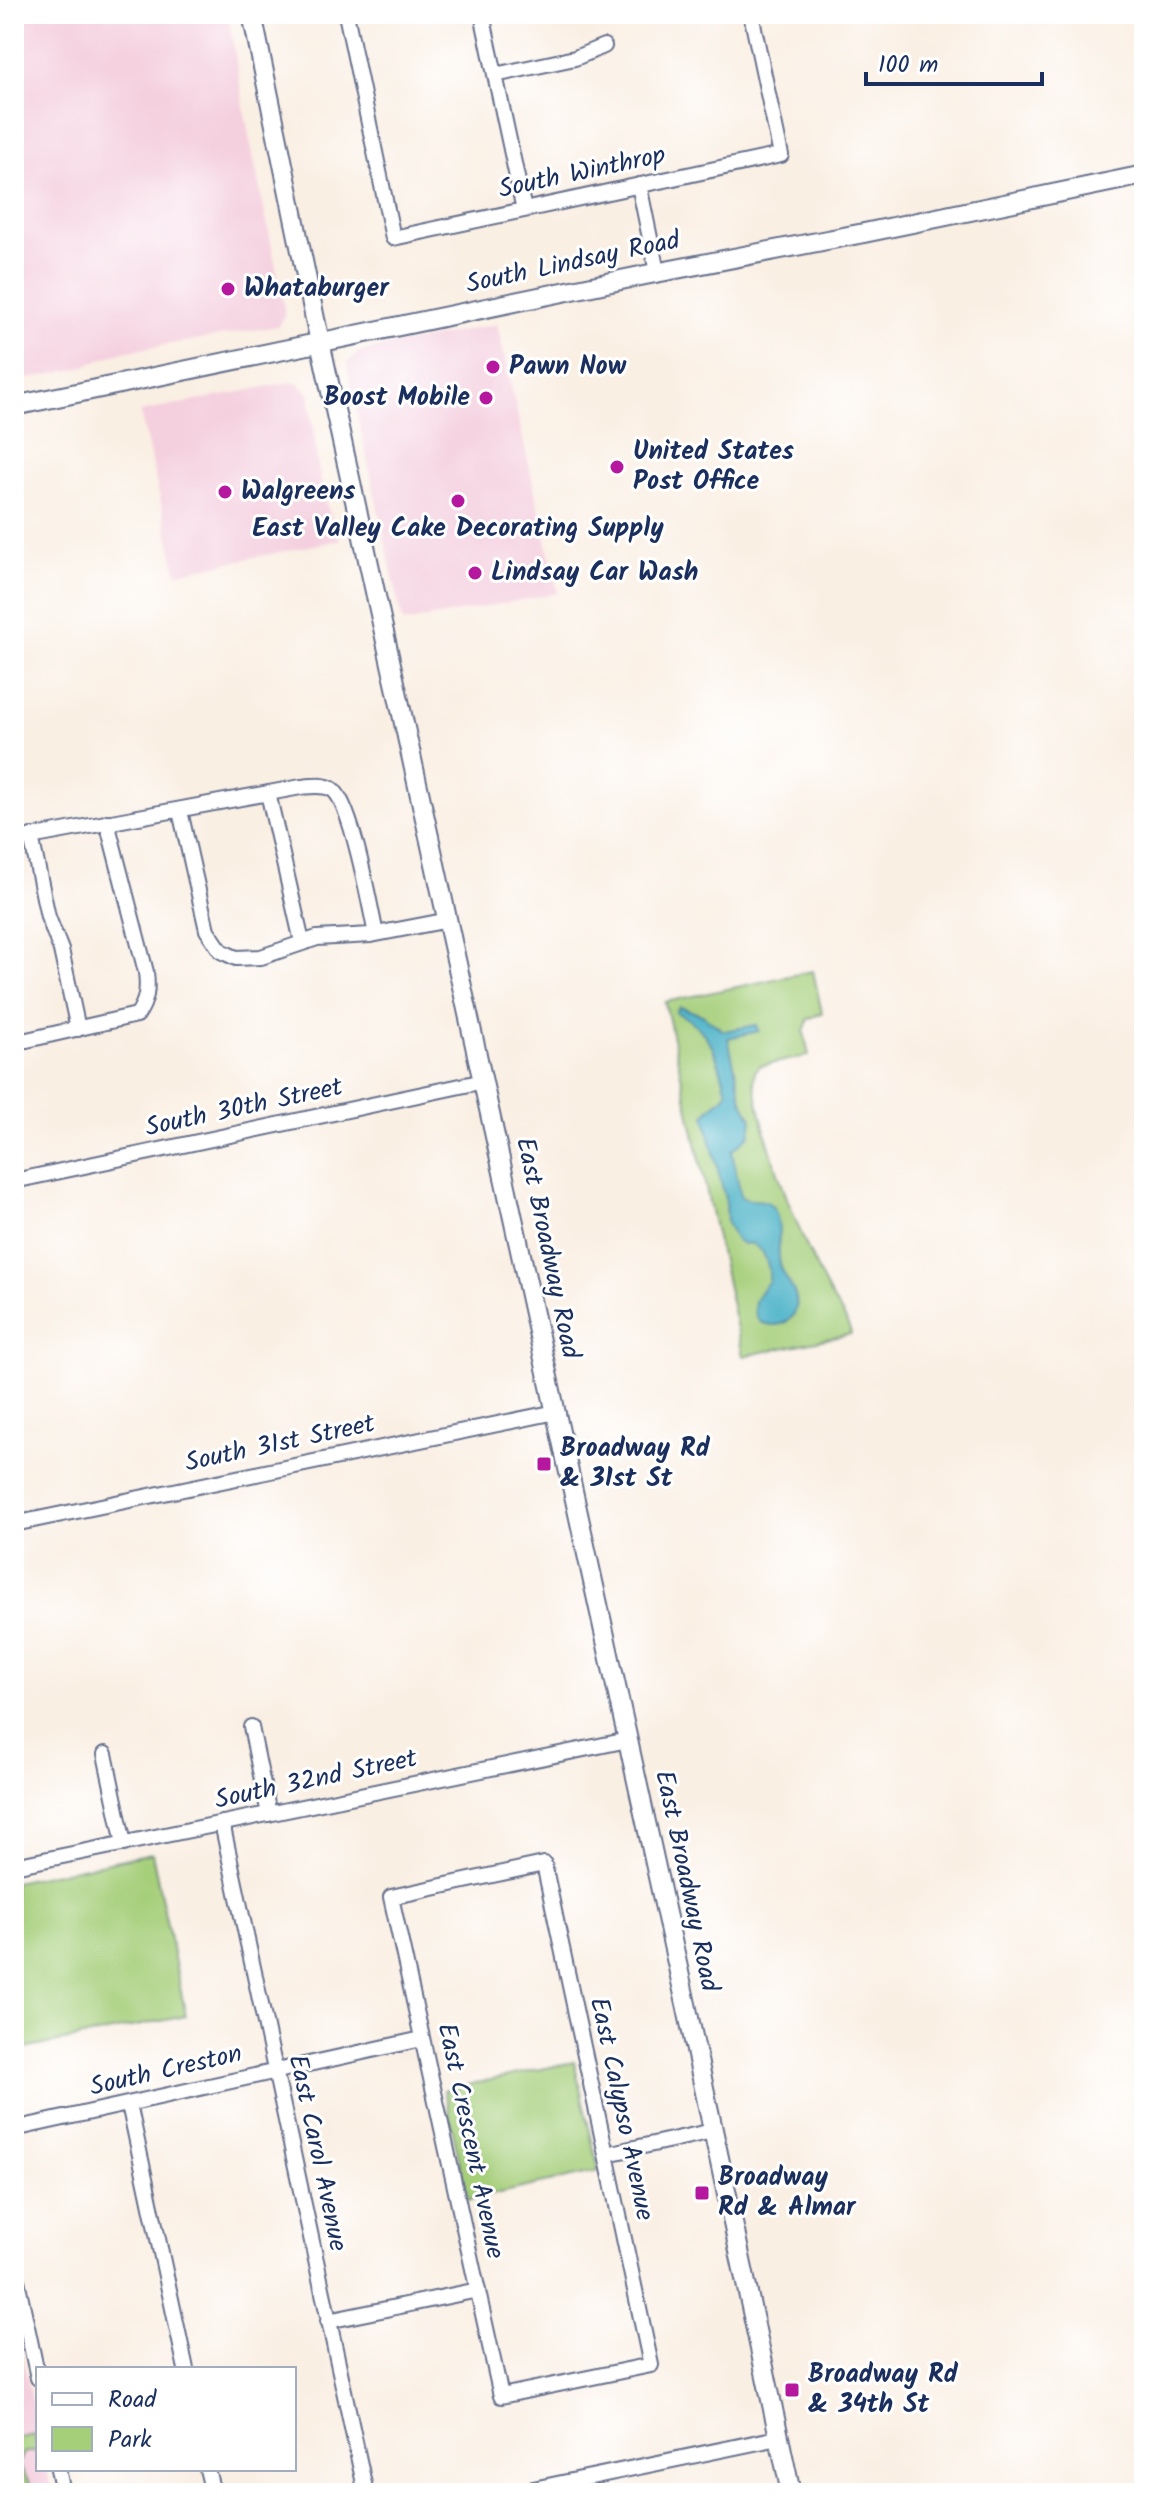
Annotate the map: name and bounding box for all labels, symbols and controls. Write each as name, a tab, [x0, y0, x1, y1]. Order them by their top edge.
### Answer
scale bar	[866, 36, 1042, 86]
text: 100 m	[878, 46, 938, 85]
street label: South Winthrop	[495, 135, 670, 211]
street label: South Lindsay Road	[462, 220, 685, 306]
place label: Whataburger	[244, 268, 390, 310]
marker: Whataburger	[219, 280, 237, 298]
place label: Pawn Now	[509, 346, 627, 388]
marker: Pawn Now	[484, 358, 502, 376]
place label: Boost Mobile	[324, 377, 470, 419]
marker: Boost Mobile	[477, 389, 495, 407]
place label: United States Post Office	[633, 431, 794, 503]
marker: United States Post Office	[608, 458, 626, 476]
place label: Walgreens	[241, 471, 355, 513]
marker: Walgreens	[216, 483, 234, 501]
marker: East Valley Cake Decorating Supply	[449, 492, 467, 510]
place label: East Valley Cake Decorating Supply	[252, 508, 664, 550]
place label: Lindsay Car Wash	[491, 552, 698, 594]
marker: Lindsay Car Wash	[466, 564, 484, 582]
street label: South 30th Street	[141, 1066, 347, 1149]
street label: East Broadway Road	[503, 1133, 591, 1364]
street label: South 31st Street	[181, 1403, 380, 1485]
place label: Broadway Rd & 31st St	[560, 1428, 711, 1500]
marker: Broadway Rd & 31st St	[535, 1455, 553, 1473]
street label: South 32nd Street	[211, 1738, 422, 1822]
street label: East Broadway Road	[642, 1766, 730, 1997]
street label: East Calypso Avenue	[577, 1993, 665, 2225]
street label: East Crescent Avenue	[424, 2019, 516, 2263]
street label: South Creston	[86, 2033, 246, 2109]
street label: East Carol Avenue	[276, 2051, 358, 2256]
place label: Broadway Rd & Almar	[718, 2157, 857, 2229]
marker: Broadway Rd & Almar	[693, 2184, 711, 2202]
place label: Broadway Rd & 34th St	[808, 2354, 959, 2426]
legend	[36, 2367, 296, 2471]
text: Road	[108, 2381, 157, 2420]
marker: Broadway Rd & 34th St	[783, 2381, 801, 2399]
text: Park	[108, 2421, 152, 2460]

